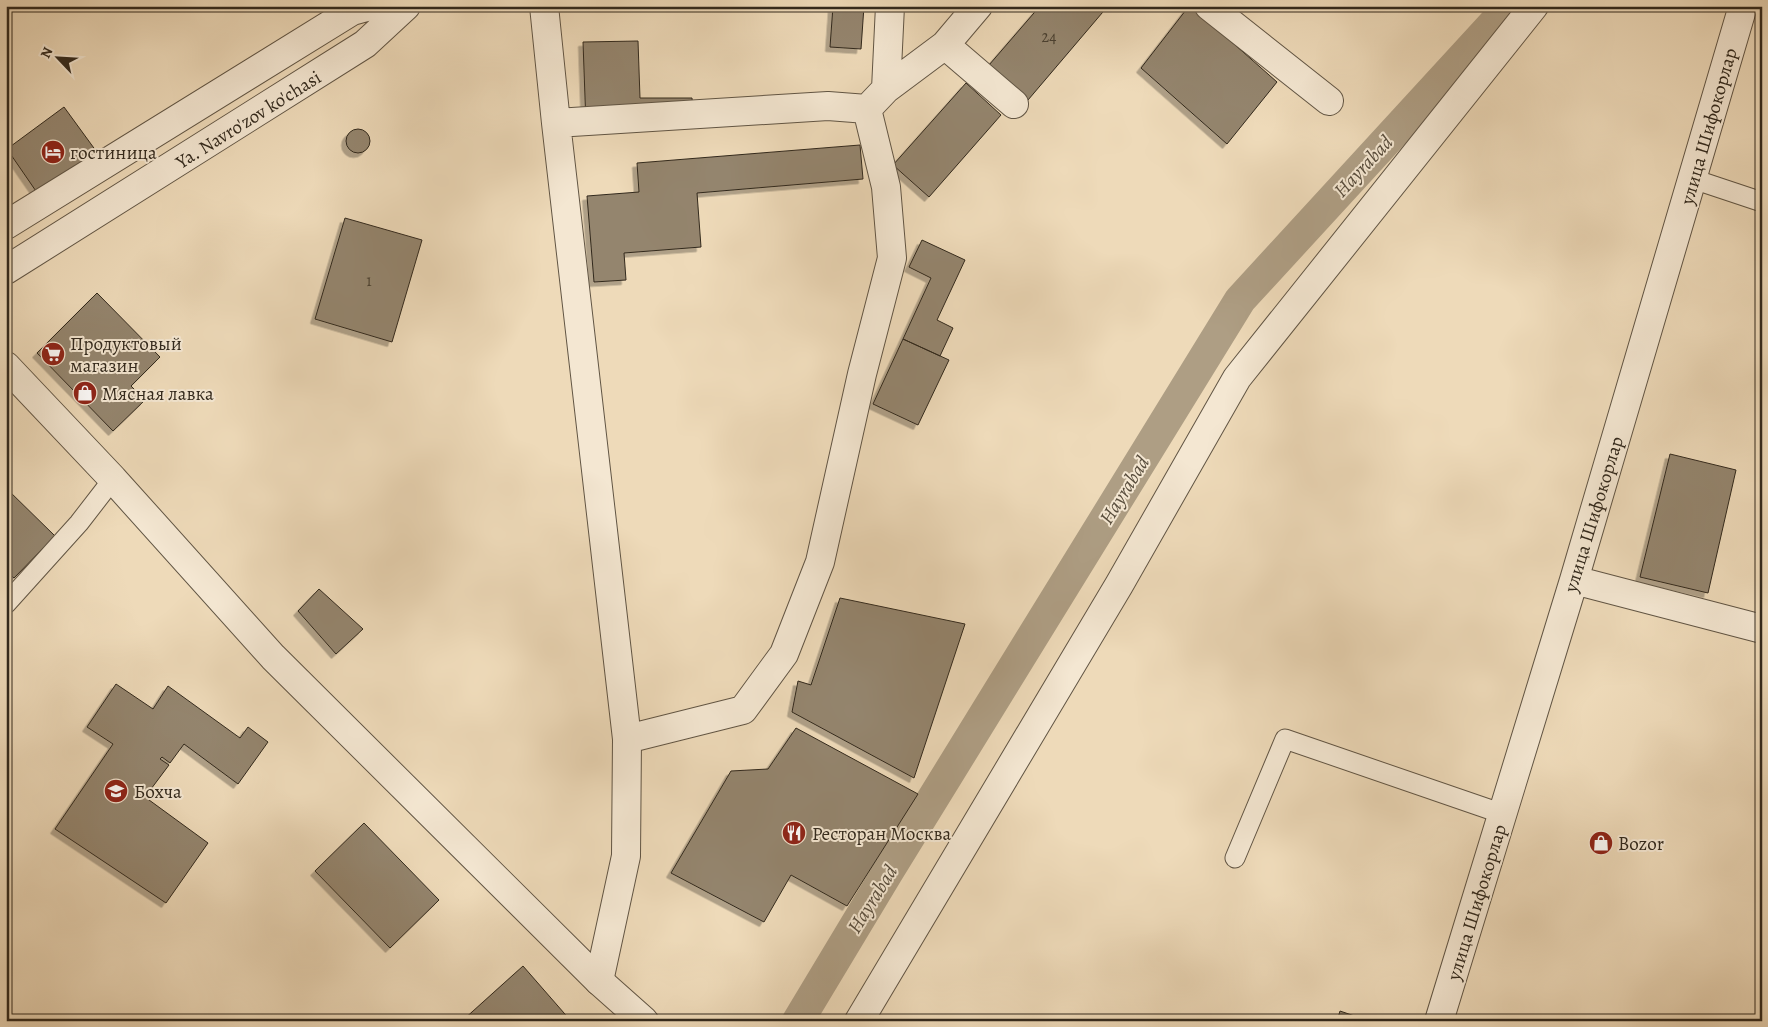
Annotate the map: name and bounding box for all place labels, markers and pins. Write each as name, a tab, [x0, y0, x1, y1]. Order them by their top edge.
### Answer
hotel icon: гостиница	[40, 139, 66, 165]
place label: гостиница	[70, 140, 157, 166]
place label: Продуктовый магазин	[70, 331, 182, 379]
supermarket icon: Продуктовый магазин	[40, 341, 66, 367]
shop icon: Мясная лавка	[72, 380, 98, 406]
place label: Мясная лавка	[102, 381, 214, 407]
school or university icon: Бохча	[103, 778, 129, 804]
place label: Бохча	[134, 779, 182, 805]
restaurant icon: Ресторан Москва	[781, 820, 807, 846]
place label: Ресторан Москва	[812, 821, 952, 847]
shop icon: Bozor	[1588, 830, 1614, 856]
place label: Bozor	[1618, 831, 1664, 857]

